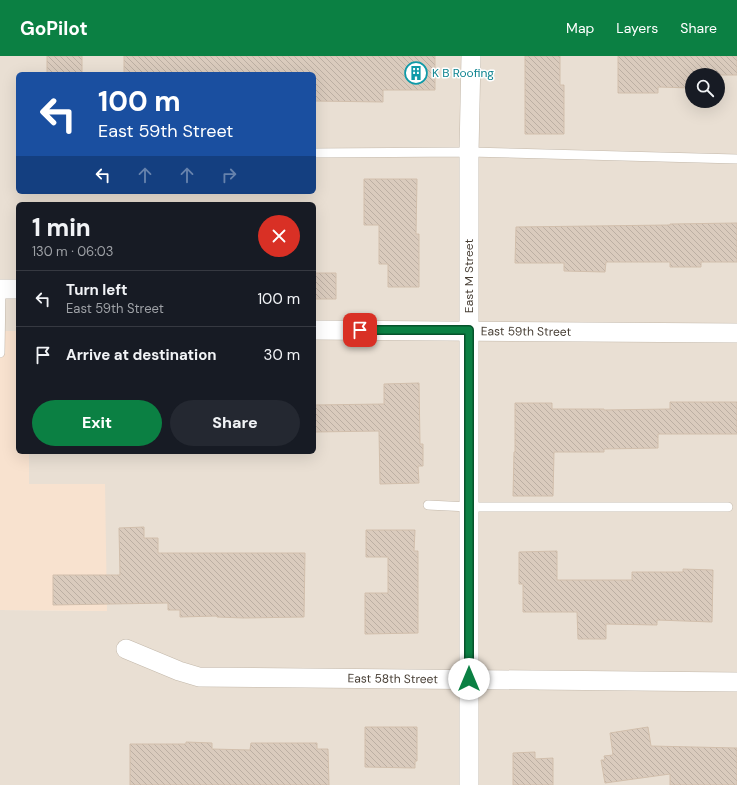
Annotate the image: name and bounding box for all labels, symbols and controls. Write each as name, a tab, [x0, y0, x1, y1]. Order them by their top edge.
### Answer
text: GoPilot	[20, 16, 88, 41]
text: Map	[566, 19, 594, 37]
text: Layers	[616, 19, 658, 37]
text: Share	[680, 19, 717, 37]
building icon: K B Roofing	[403, 60, 429, 86]
place label: K B Roofing	[432, 65, 494, 81]
map controls	[685, 68, 725, 108]
button: search	[685, 68, 725, 108]
text: 100 m	[98, 83, 181, 120]
icon: left	[32, 88, 84, 140]
text: East 59th Street	[98, 119, 233, 143]
icon: left	[92, 164, 114, 186]
icon: ahead	[134, 164, 156, 186]
icon: ahead	[176, 164, 198, 186]
icon: right	[218, 164, 240, 186]
text: 1 min	[32, 212, 91, 243]
button: close	[258, 215, 300, 257]
street label: East M Street	[461, 239, 477, 313]
text: 130 m · 06:03	[32, 243, 113, 260]
text: Turn left	[66, 280, 127, 300]
icon: left	[32, 288, 54, 310]
text: 100 m	[257, 289, 300, 309]
text: East 59th Street	[66, 300, 164, 317]
pin	[343, 313, 377, 347]
icon: arrive	[349, 319, 371, 341]
street label: East 59th Street	[481, 323, 572, 340]
icon: arrive	[32, 344, 54, 366]
text: Arrive at destination	[66, 345, 217, 365]
text: 30 m	[264, 345, 300, 365]
button: Exit	[32, 400, 162, 446]
button: Share	[170, 400, 300, 446]
position arrow	[448, 658, 490, 700]
street label: East 58th Street	[347, 670, 438, 687]

